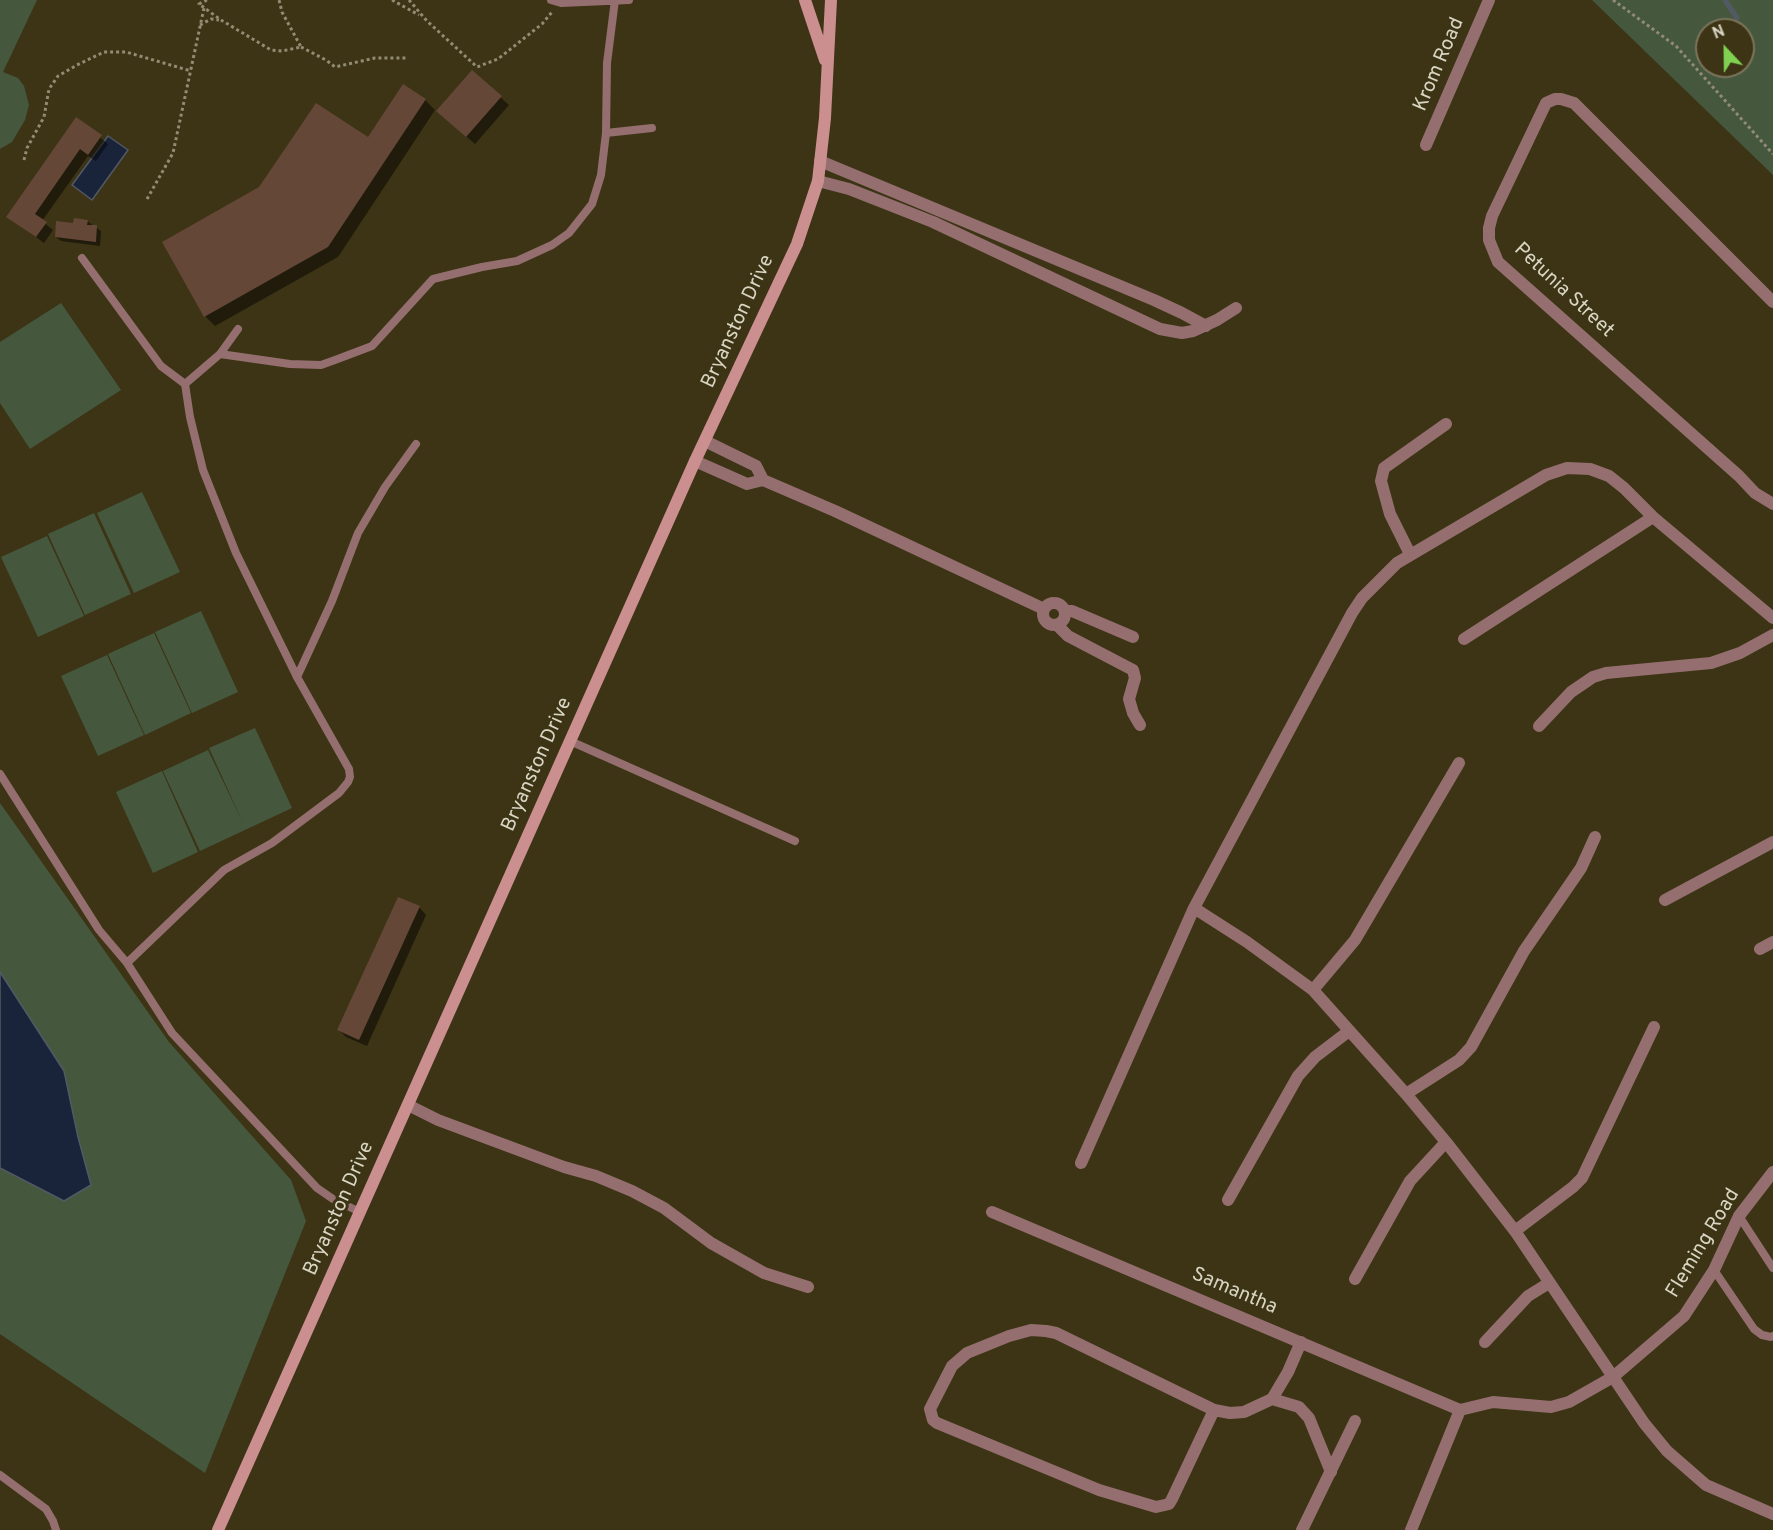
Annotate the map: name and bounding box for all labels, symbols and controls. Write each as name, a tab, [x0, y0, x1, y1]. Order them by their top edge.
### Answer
street label: Krom Road	[1410, 15, 1470, 115]
north arrow	[1695, 18, 1755, 78]
text: N	[1710, 22, 1728, 45]
street label: Petunia Street	[1508, 238, 1618, 344]
street label: Bryanston Drive	[698, 252, 780, 392]
street label: Bryanston Drive	[498, 694, 578, 836]
street label: Bryanston Drive	[300, 1138, 380, 1280]
street label: Fleming Road	[1662, 1185, 1746, 1303]
street label: Samantha	[1188, 1263, 1280, 1321]

